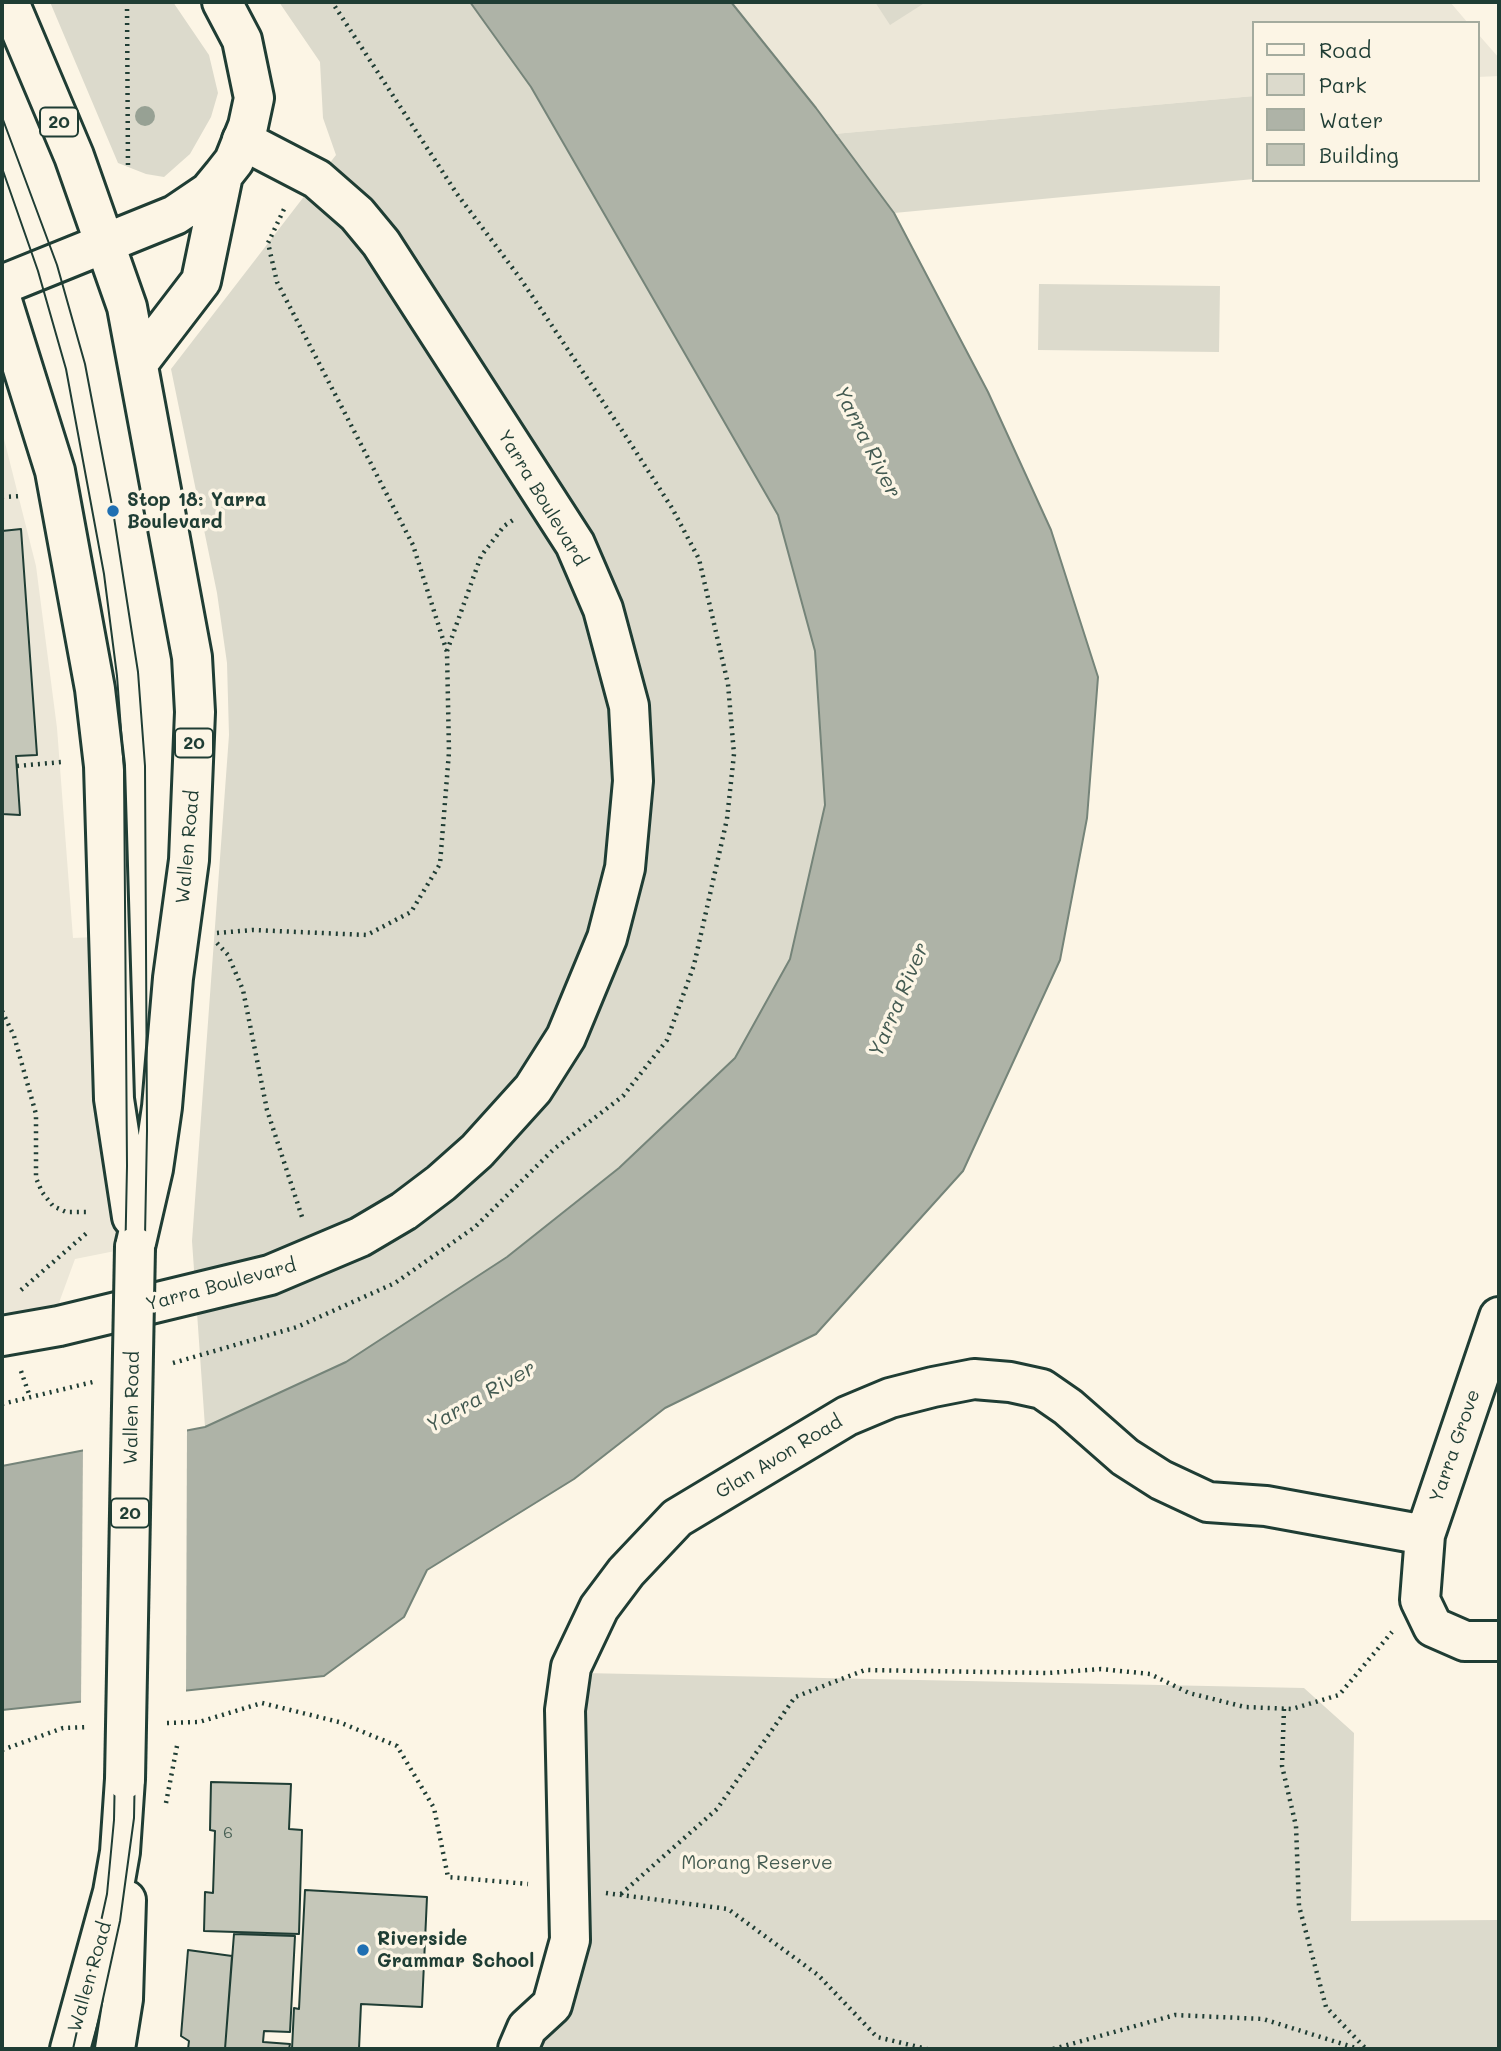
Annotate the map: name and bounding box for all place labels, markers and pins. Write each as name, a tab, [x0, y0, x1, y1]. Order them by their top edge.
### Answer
place label: Stop 18: Yarra Boulevard	[127, 489, 266, 533]
marker: Stop 18: Yarra Boulevard	[105, 503, 121, 519]
place label: Riverside Grammar School	[377, 1928, 534, 1972]
marker: Riverside Grammar School	[355, 1942, 371, 1958]

